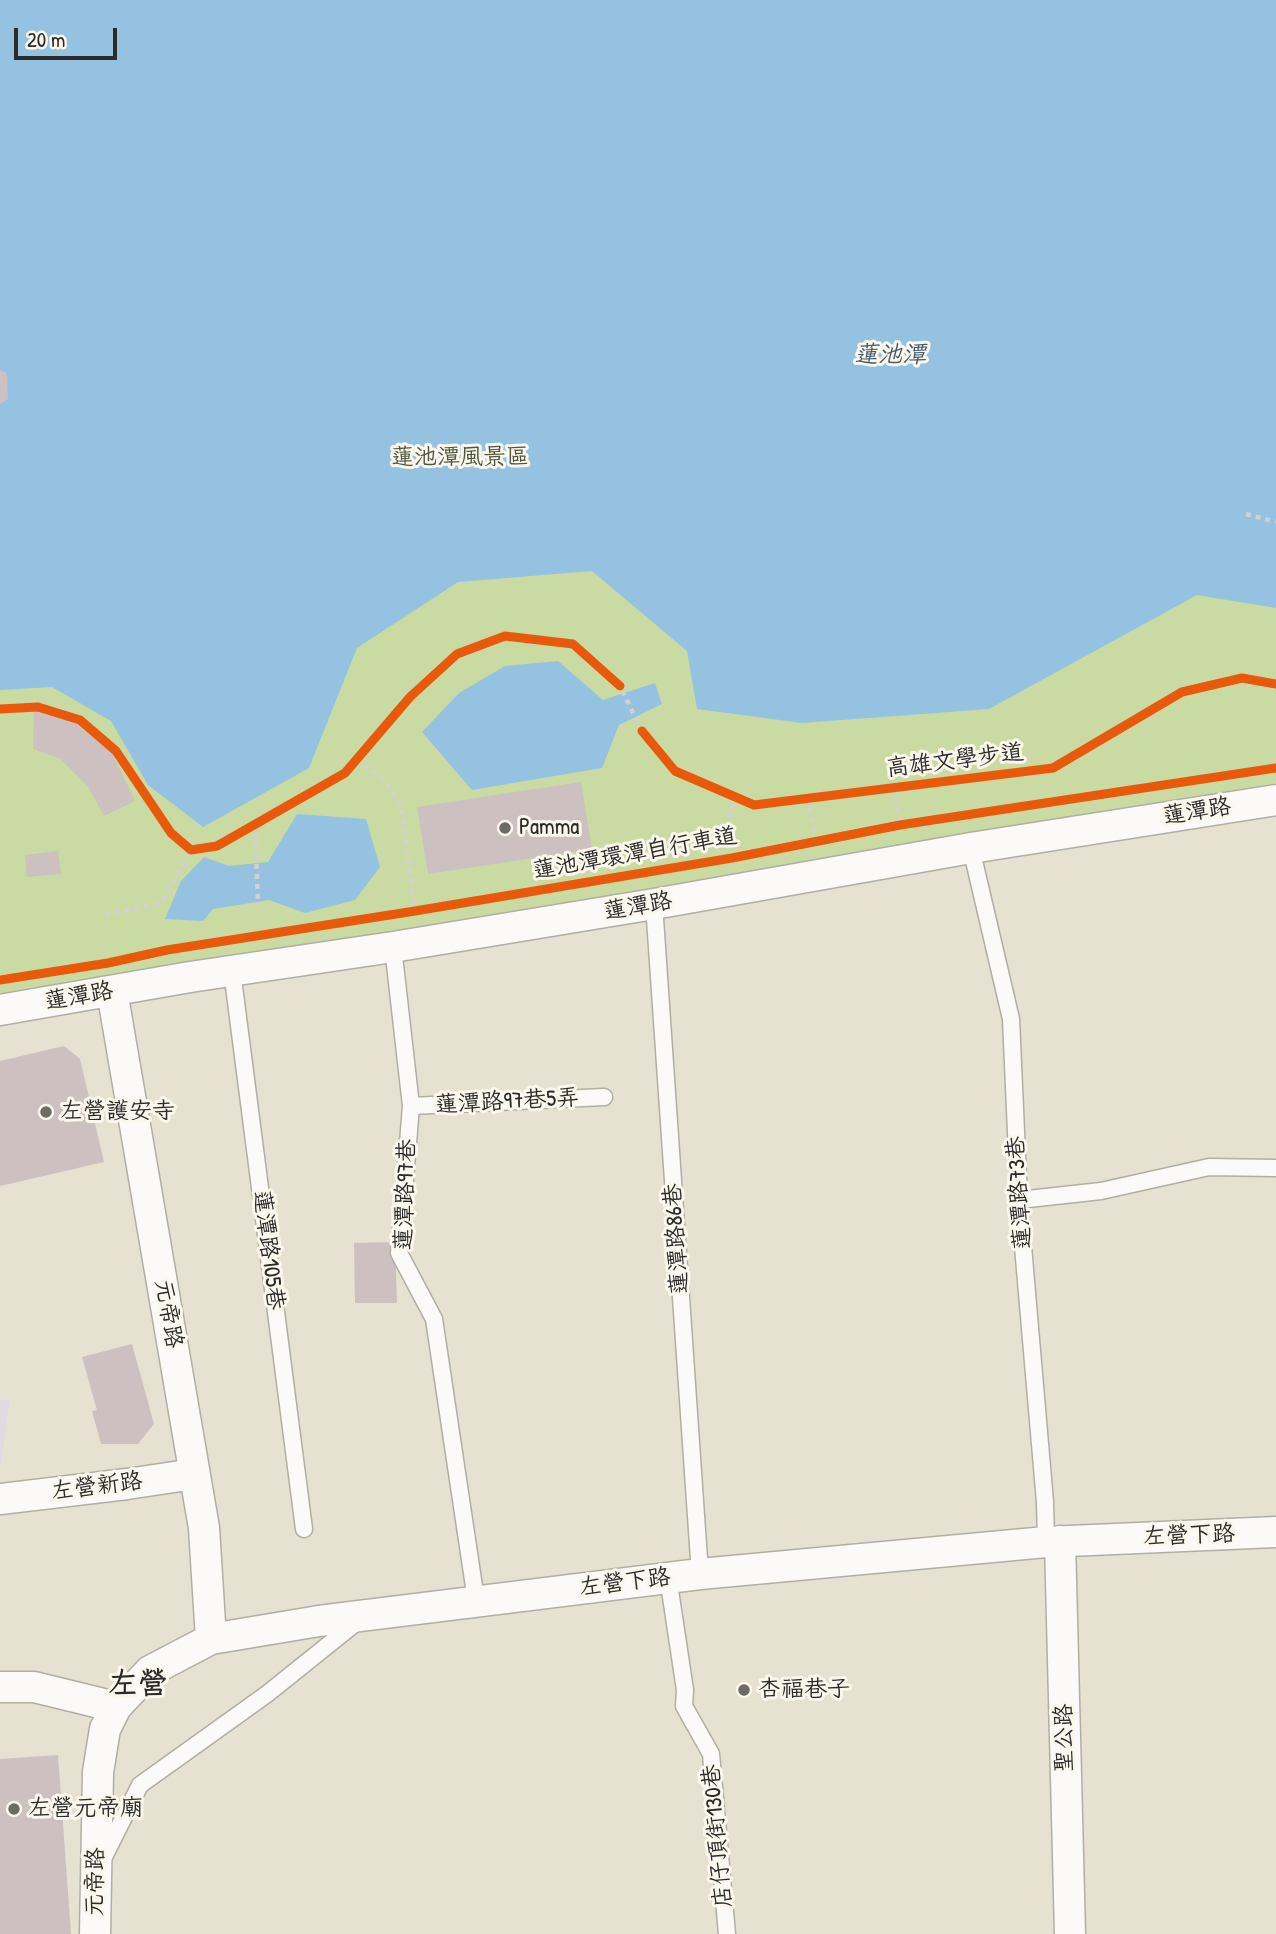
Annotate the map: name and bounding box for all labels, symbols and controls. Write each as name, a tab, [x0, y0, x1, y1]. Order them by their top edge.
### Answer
scale bar	[18, 14, 121, 58]
text: 20 m	[27, 25, 65, 54]
water label: 蓮池潭	[854, 342, 926, 370]
park label: 蓮池潭風景區	[391, 444, 529, 472]
street label: 高雄文學步道	[885, 739, 1025, 783]
street label: 蓮潭路	[1161, 793, 1233, 831]
place label: Pamma	[519, 814, 579, 842]
marker: Pamma	[497, 820, 513, 836]
street label: 蓮池潭環潭自行車道	[531, 822, 739, 886]
street label: 蓮潭路	[602, 887, 674, 927]
street label: 蓮潭路	[43, 977, 115, 1017]
street label: 蓮潭路97巷5弄	[434, 1084, 580, 1120]
place label: 左營護安寺	[60, 1098, 175, 1126]
marker: 左營護安寺	[38, 1104, 54, 1120]
street label: 蓮潭路73巷	[1002, 1135, 1038, 1251]
street label: 蓮潭路97巷	[390, 1139, 422, 1251]
street label: 蓮潭路86巷	[659, 1183, 695, 1295]
street label: 蓮潭路105巷	[247, 1189, 289, 1311]
street label: 元帝路	[148, 1278, 188, 1350]
street label: 左營新路	[50, 1468, 144, 1506]
street label: 左營下路	[1143, 1521, 1235, 1551]
street label: 左營下路	[578, 1564, 672, 1602]
district label: 左營	[108, 1667, 168, 1703]
place label: 杏福巷子	[758, 1676, 850, 1704]
marker: 杏福巷子	[736, 1682, 752, 1698]
street label: 聖公路	[1051, 1703, 1079, 1773]
street label: 店仔頂街130巷	[698, 1763, 738, 1909]
place label: 左營元帝廟	[28, 1795, 143, 1823]
marker: 左營元帝廟	[6, 1801, 22, 1817]
street label: 元帝路	[82, 1847, 110, 1917]

